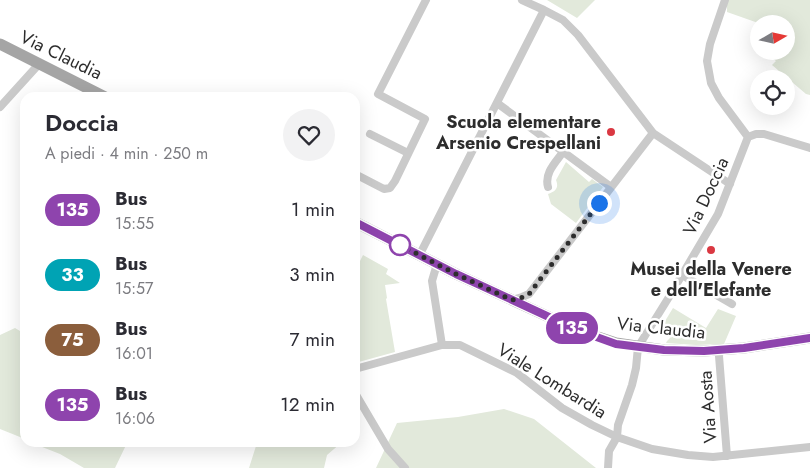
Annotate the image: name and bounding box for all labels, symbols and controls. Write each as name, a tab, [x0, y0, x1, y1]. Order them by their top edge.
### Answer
north arrow	[750, 15, 795, 60]
map controls	[750, 15, 795, 115]
street label: Via Claudia	[15, 24, 107, 86]
button: locate	[750, 70, 795, 115]
text: Doccia	[45, 105, 119, 140]
button: heart	[283, 109, 335, 161]
place label: Scuola elementare Arsenio Crespellani	[435, 109, 601, 156]
marker: Scuola elementare Arsenio Crespellani	[605, 126, 617, 138]
text: A piedi · 4 min · 250 m	[45, 142, 208, 165]
street label: Via Doccia	[677, 153, 735, 239]
text: Bus	[115, 185, 147, 212]
your location	[587, 191, 612, 216]
text: 1 min	[291, 196, 335, 223]
text: 135	[57, 197, 88, 223]
text: 15:55	[115, 212, 154, 235]
unlabelled marker	[389, 234, 411, 256]
marker: Musei della Venere e dell'Elefante	[705, 244, 717, 256]
text: Bus	[115, 250, 147, 277]
place label: Musei della Venere e dell'Elefante	[630, 256, 792, 303]
text: 3 min	[289, 261, 335, 288]
text: 33	[61, 262, 84, 288]
text: 15:57	[115, 277, 153, 300]
street label: Via Claudia	[615, 310, 707, 346]
line badge: 135	[543, 312, 601, 344]
text: Bus	[115, 315, 147, 342]
text: 135	[556, 315, 588, 341]
text: 7 min	[290, 326, 335, 353]
text: 75	[61, 327, 84, 353]
street label: Viale Lombardia	[492, 337, 612, 425]
text: 16:01	[115, 342, 153, 365]
street label: Via Aosta	[693, 370, 723, 444]
text: Bus	[115, 380, 147, 407]
text: 12 min	[280, 391, 335, 418]
text: 135	[57, 392, 88, 418]
text: 16:06	[115, 407, 155, 430]

